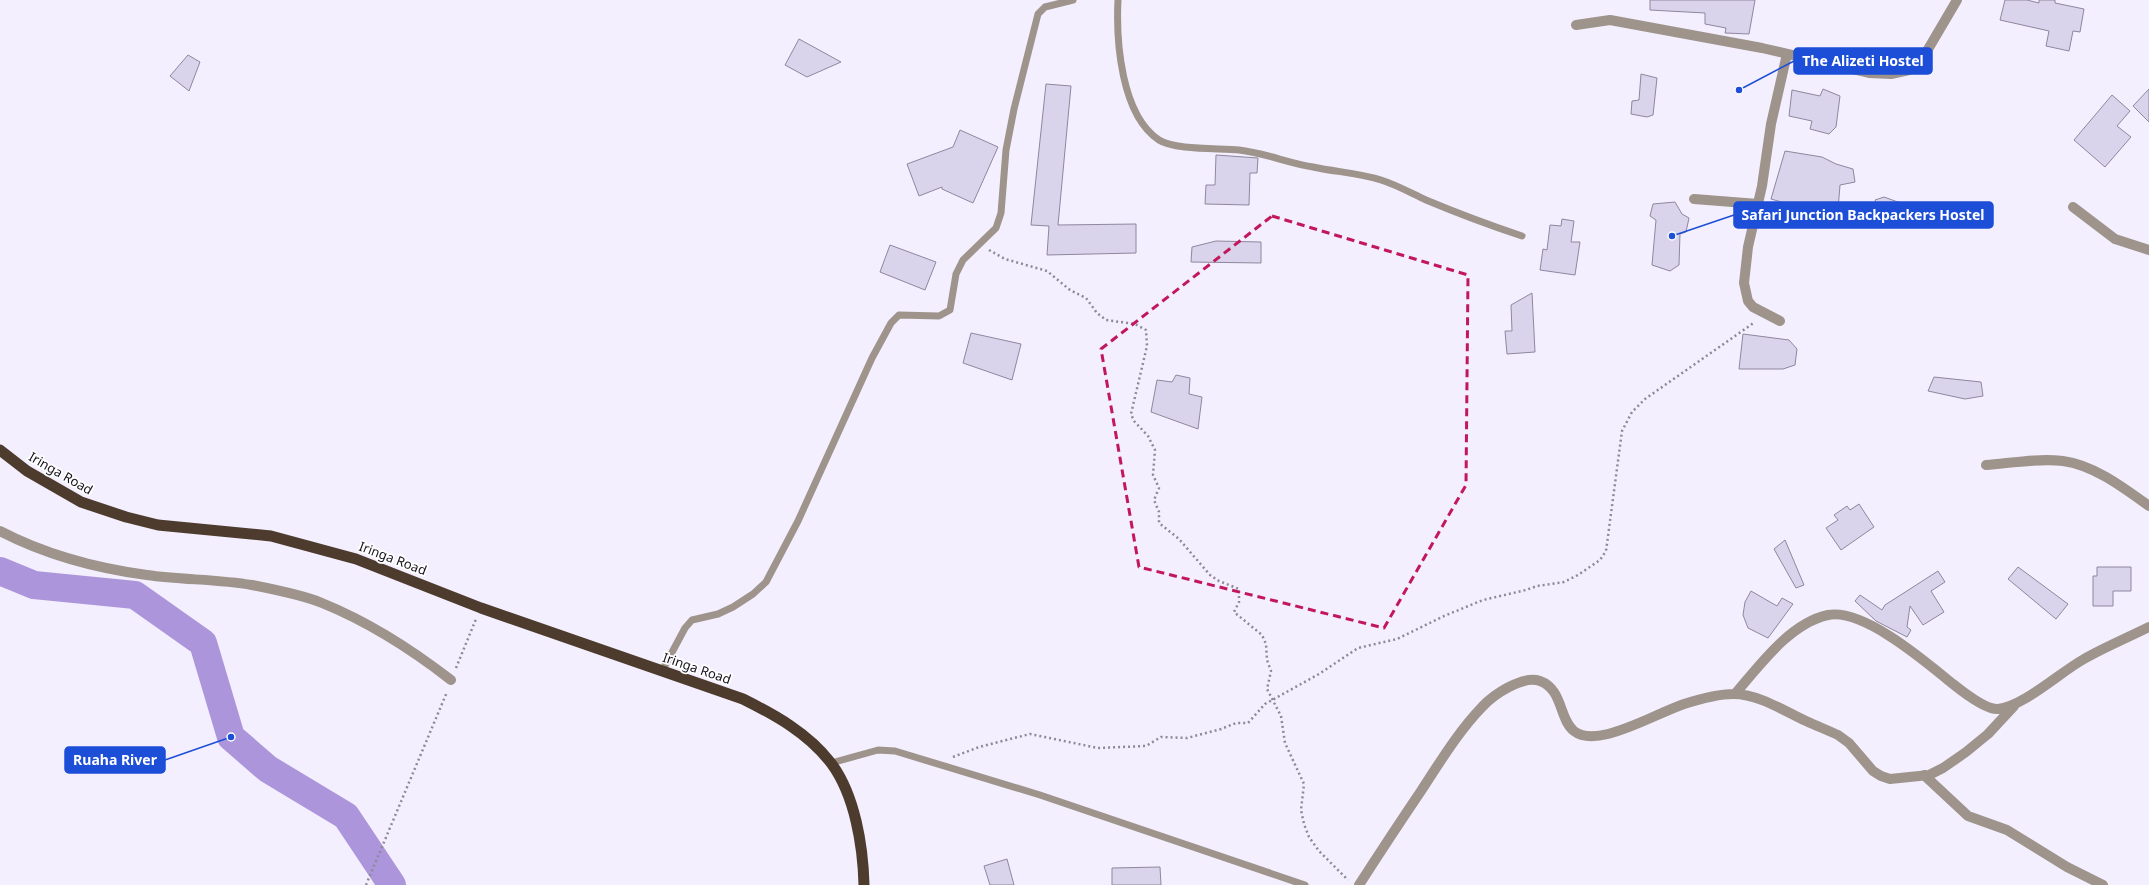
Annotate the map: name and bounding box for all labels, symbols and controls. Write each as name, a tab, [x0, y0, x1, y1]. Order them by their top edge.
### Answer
callout: The Alizeti Hostel	[1794, 48, 1932, 74]
text: The Alizeti Hostel	[1802, 51, 1924, 70]
callout: Safari Junction Backpackers Hostel	[1734, 202, 1993, 228]
text: Safari Junction Backpackers Hostel	[1742, 205, 1984, 224]
street label: Iringa Road	[26, 447, 96, 499]
street label: Iringa Road	[357, 537, 429, 579]
street label: Iringa Road	[660, 648, 734, 688]
callout: Ruaha River	[65, 747, 165, 773]
text: Ruaha River	[73, 750, 158, 769]

